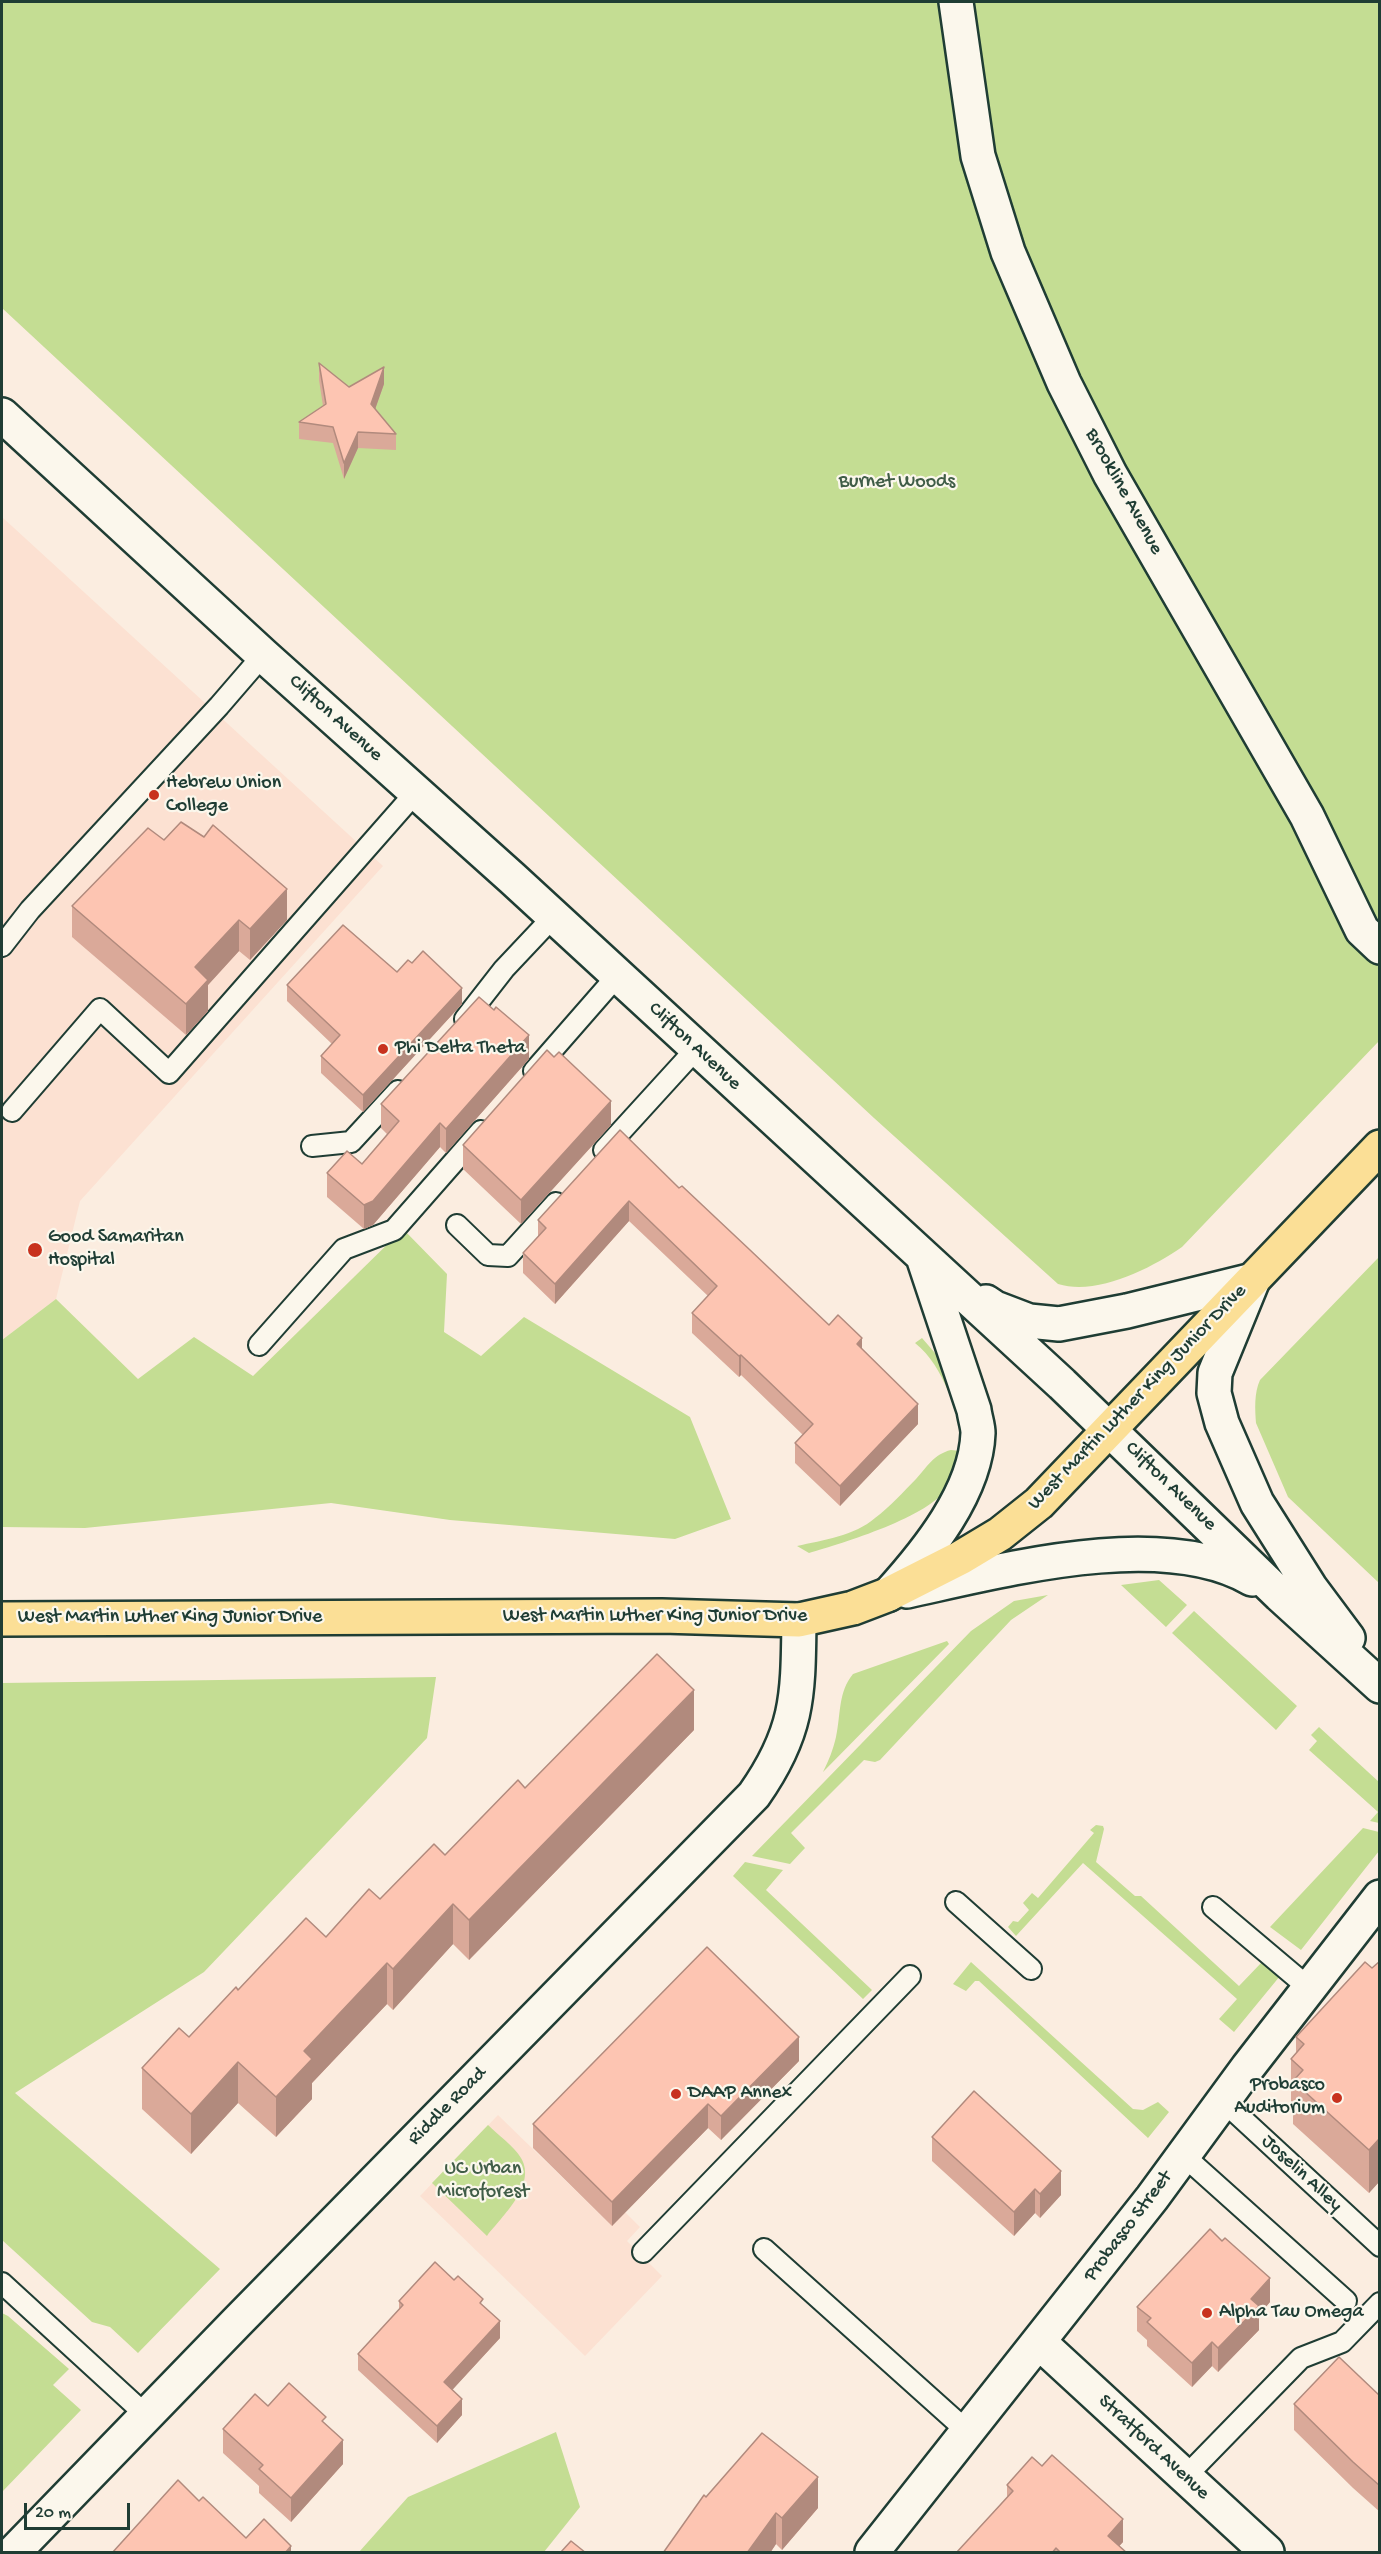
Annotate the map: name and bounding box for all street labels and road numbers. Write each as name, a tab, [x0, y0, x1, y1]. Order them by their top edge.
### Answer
street label: Brookline Avenue	[1078, 425, 1168, 559]
street label: Clifton Avenue	[283, 670, 387, 768]
street label: Clifton Avenue	[642, 998, 746, 1096]
street label: West Martin Luther King Junior Drive	[1024, 1280, 1252, 1516]
street label: Clifton Avenue	[1119, 1437, 1221, 1537]
street label: West Martin Luther King Junior Drive	[503, 1605, 807, 1629]
street label: West Martin Luther King Junior Drive	[18, 1606, 322, 1630]
street label: Riddle Road	[404, 2063, 492, 2151]
street label: Joselin Alley	[1255, 2130, 1347, 2218]
street label: Probasco Street	[1079, 2167, 1179, 2287]
street label: Stratford Avenue	[1092, 2390, 1214, 2506]

